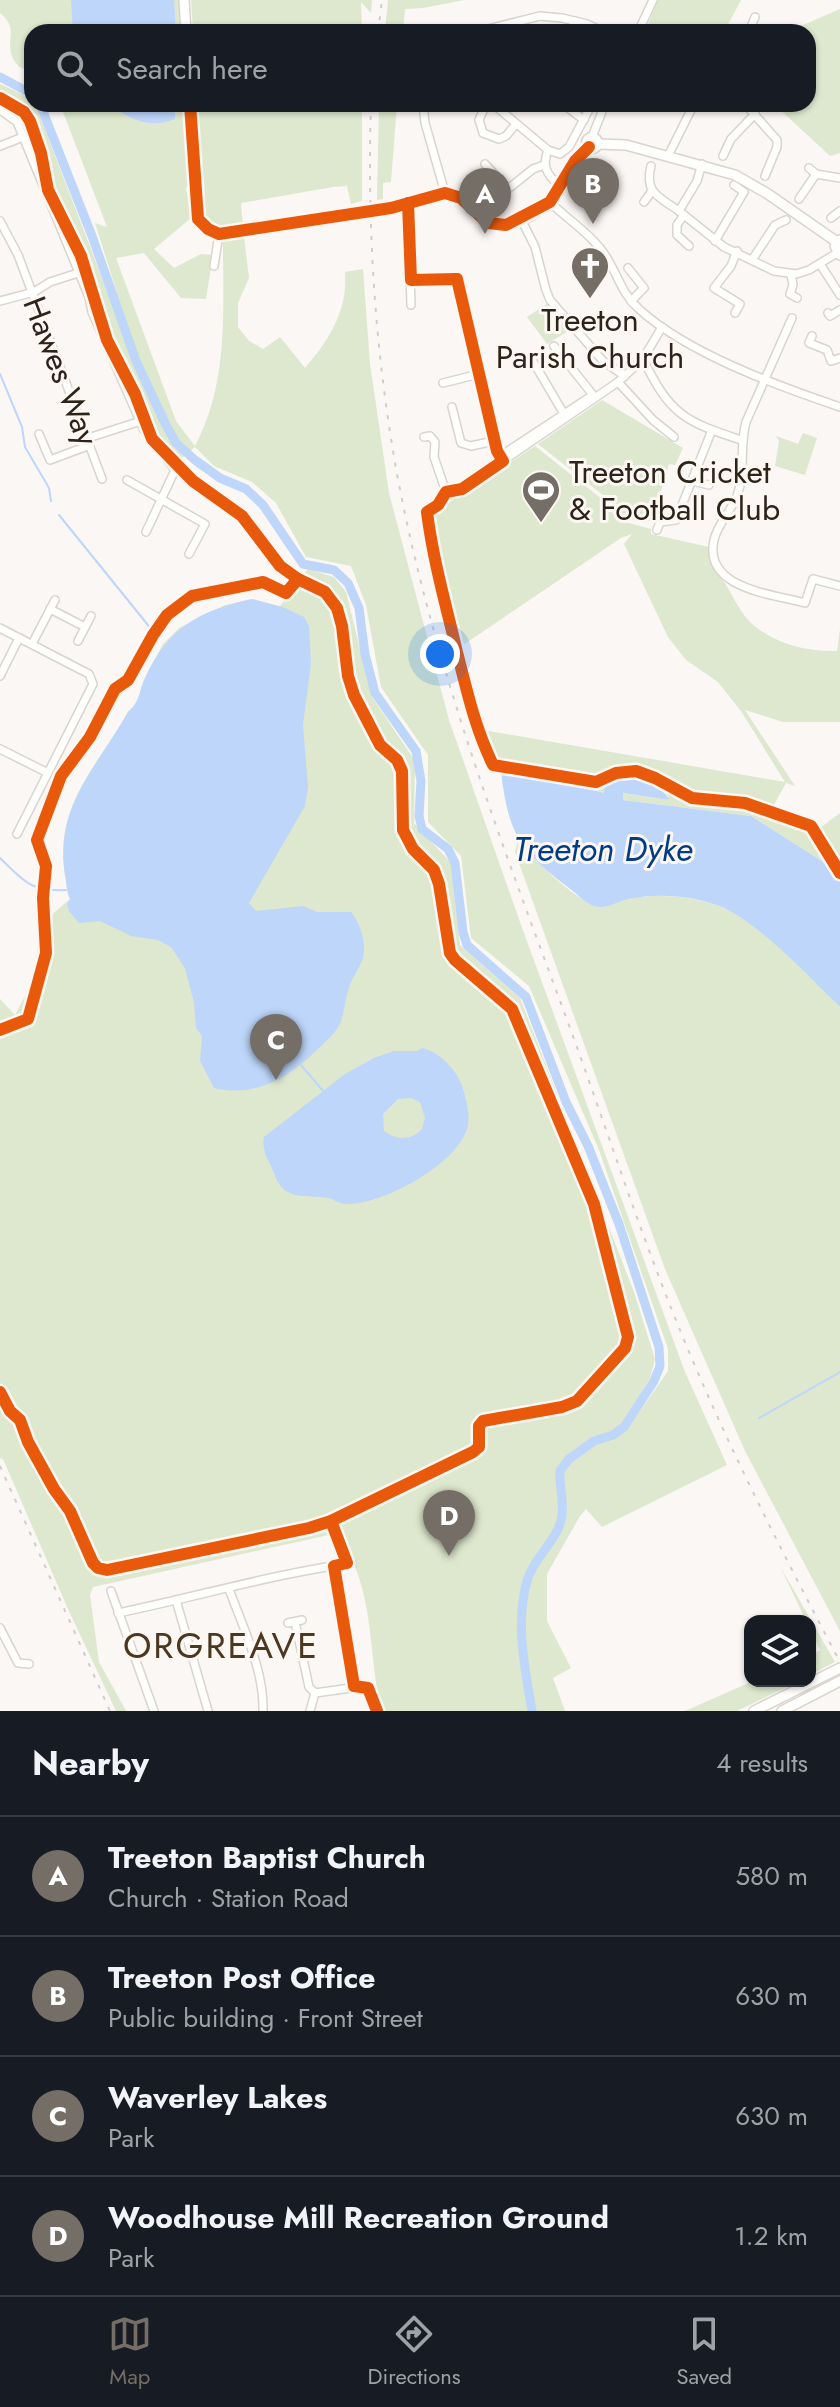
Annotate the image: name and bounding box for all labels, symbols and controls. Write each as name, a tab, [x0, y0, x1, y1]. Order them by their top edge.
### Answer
search box	[24, 24, 816, 112]
icon: search	[52, 46, 96, 90]
text: Search here	[116, 47, 268, 90]
pin: B	[567, 158, 619, 224]
pin: A	[459, 168, 511, 234]
church icon: Treeton Parish Church	[569, 245, 611, 300]
street label: Hawes Way	[12, 290, 111, 453]
place label: Treeton Parish Church	[496, 297, 684, 380]
place label: Treeton Cricket & Football Club	[569, 449, 780, 532]
sports icon: Treeton Cricket & Football Club	[520, 469, 562, 524]
your location	[420, 634, 460, 674]
water label: Treeton Dyke	[513, 825, 693, 874]
pin: C	[250, 1014, 302, 1080]
pin: D	[423, 1490, 475, 1556]
map controls	[744, 1615, 816, 1687]
button: layers	[744, 1615, 816, 1687]
district label: ORGREAVE	[123, 1619, 319, 1671]
text: Nearby	[32, 1739, 149, 1788]
text: 4 results	[716, 1744, 808, 1782]
text: Treeton Baptist Church	[108, 1836, 426, 1879]
text: A	[48, 1857, 68, 1895]
text: 580 m	[735, 1857, 808, 1895]
text: Church · Station Road	[108, 1879, 349, 1917]
text: Treeton Post Office	[108, 1956, 375, 1999]
text: B	[49, 1977, 67, 2015]
text: 630 m	[735, 1977, 808, 2015]
text: Public building · Front Street	[108, 1999, 423, 2037]
text: Waverley Lakes	[108, 2076, 327, 2119]
text: C	[49, 2097, 67, 2135]
text: 630 m	[735, 2097, 808, 2135]
text: Park	[108, 2119, 154, 2157]
text: Woodhouse Mill Recreation Ground	[108, 2196, 609, 2239]
text: D	[48, 2217, 68, 2255]
text: 1.2 km	[734, 2217, 808, 2255]
text: Park	[108, 2239, 154, 2277]
tab: Map	[108, 2312, 152, 2392]
tab: Directions	[368, 2312, 461, 2392]
tab: Saved	[676, 2312, 732, 2392]

